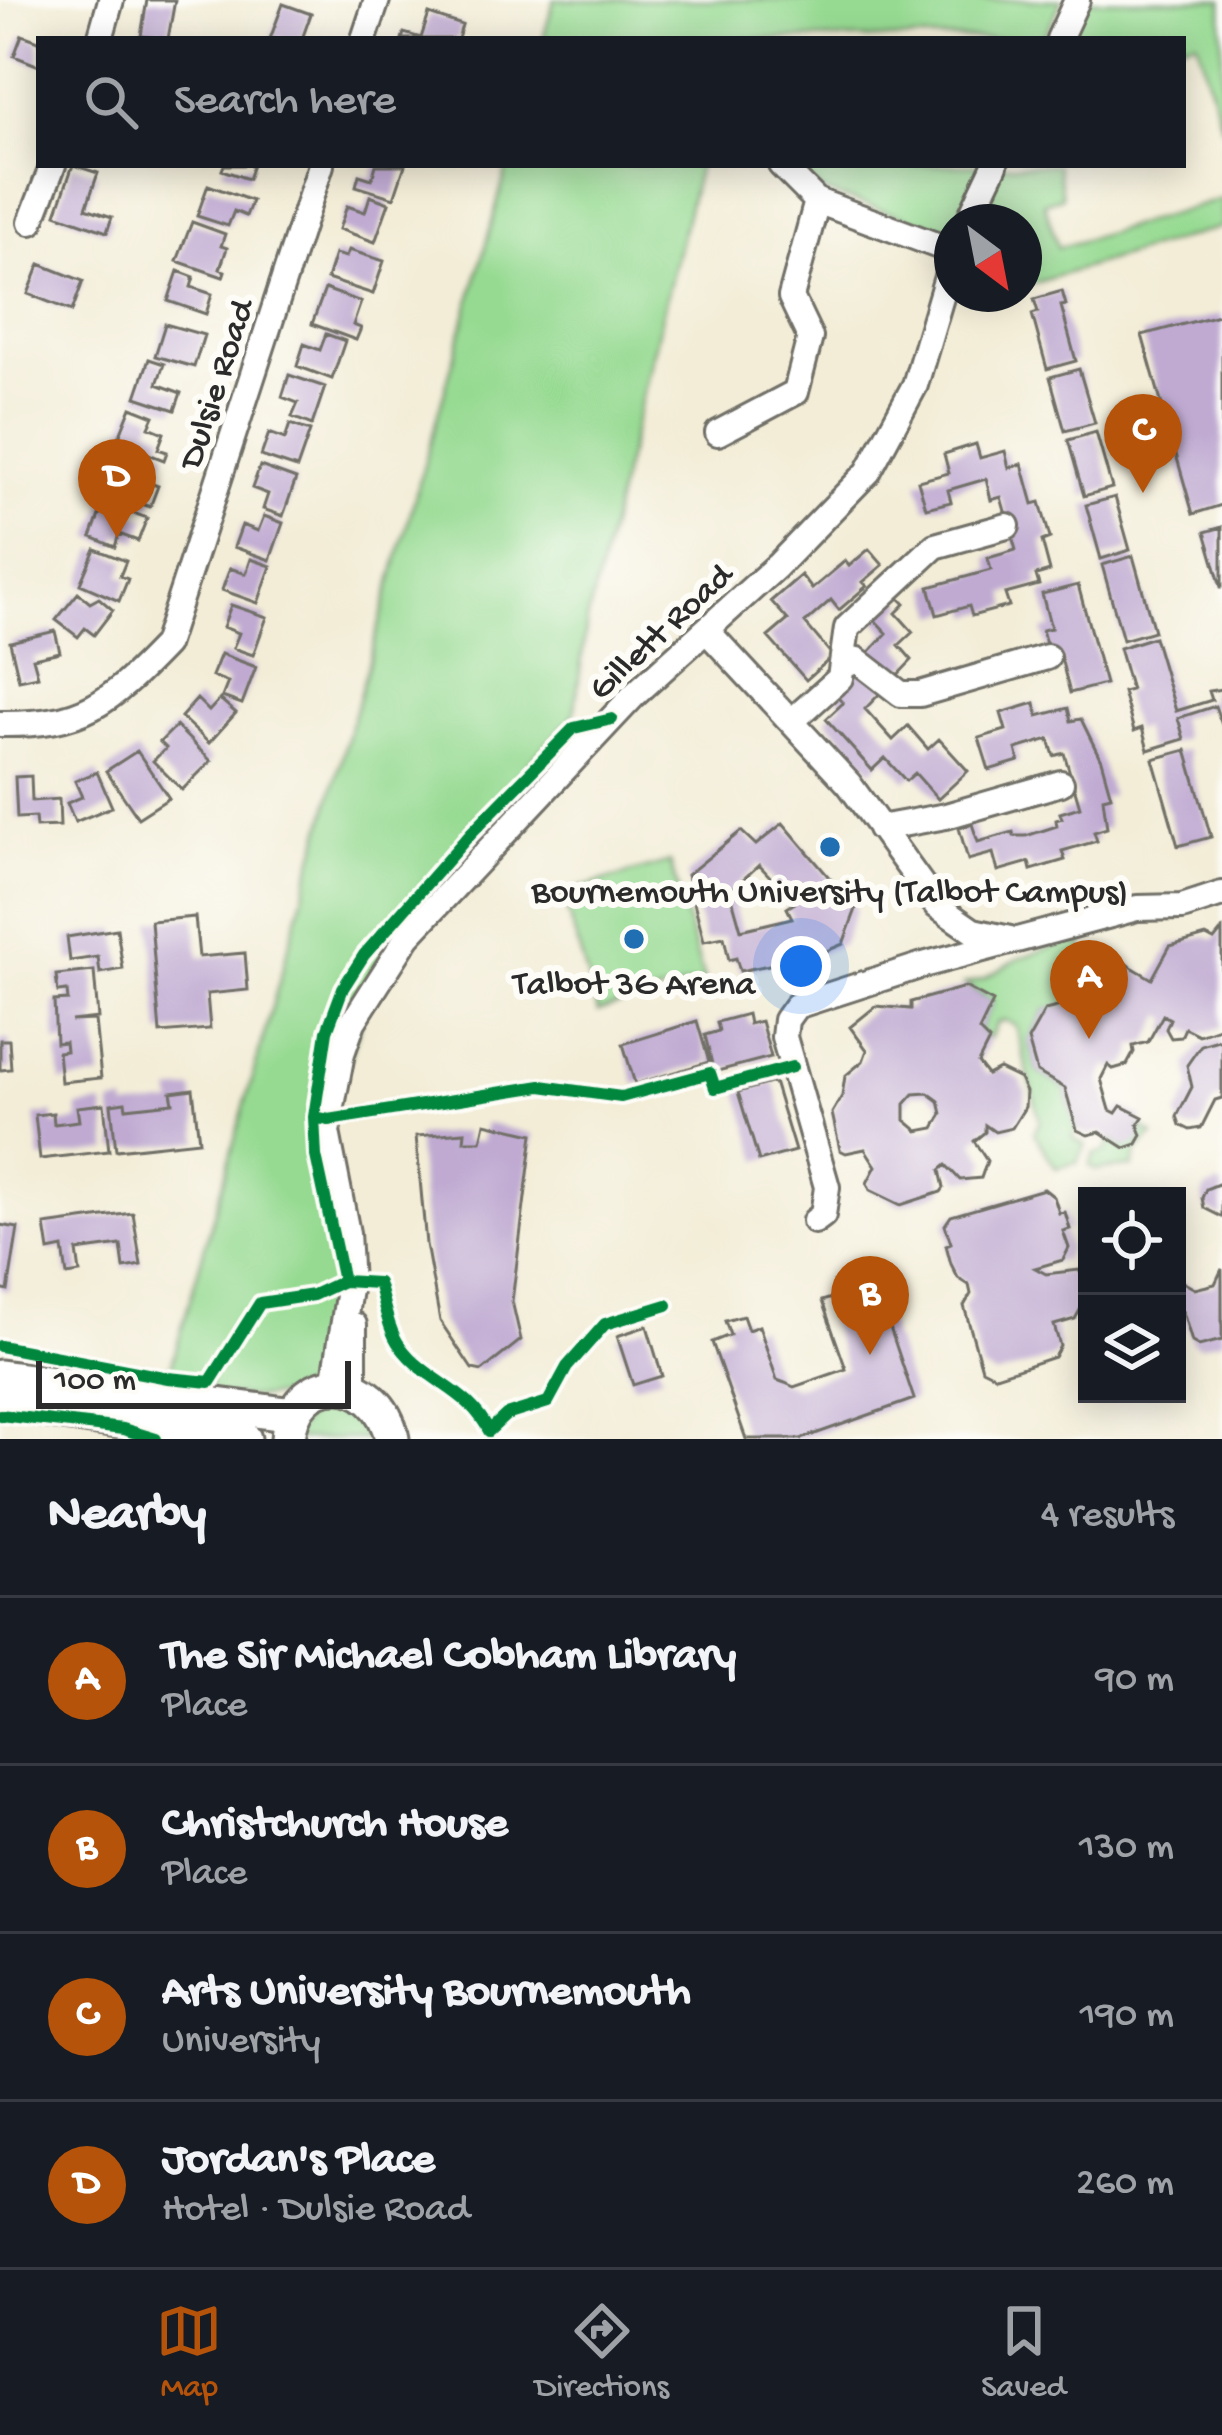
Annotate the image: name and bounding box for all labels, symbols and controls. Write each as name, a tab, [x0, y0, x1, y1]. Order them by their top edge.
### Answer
search box	[36, 36, 1186, 168]
icon: search	[78, 69, 144, 135]
text: Search here	[174, 76, 396, 129]
north arrow	[934, 204, 1042, 312]
street label: Dulsie Road	[171, 292, 268, 477]
pin: C	[1104, 394, 1182, 493]
pin: D	[78, 439, 156, 538]
street label: Gillett Road	[581, 554, 746, 711]
marker: Bournemouth University (Talbot Campus)	[817, 834, 843, 860]
place label: Bournemouth University (Talbot Campus)	[531, 873, 1128, 916]
marker: Talbot 3G Arena	[621, 926, 647, 952]
your location	[771, 936, 831, 996]
pin: A	[1050, 940, 1128, 1039]
place label: Talbot 3G Arena	[511, 965, 756, 1008]
map controls	[1078, 1187, 1186, 1403]
button: locate	[1078, 1187, 1186, 1295]
pin: B	[831, 1256, 909, 1355]
button: layers	[1078, 1295, 1186, 1403]
scale bar	[36, 1355, 351, 1408]
text: 100 m	[54, 1363, 136, 1401]
text: Nearby	[48, 1487, 206, 1547]
text: 4 results	[1041, 1494, 1174, 1540]
text: The Sir Michael Cobham Library	[162, 1631, 736, 1684]
text: A	[75, 1658, 99, 1704]
text: 90 m	[1095, 1658, 1174, 1704]
text: Place	[162, 1684, 247, 1730]
text: Christchurch House	[162, 1799, 508, 1852]
text: B	[77, 1826, 97, 1872]
text: 130 m	[1079, 1826, 1174, 1872]
text: Place	[162, 1852, 247, 1898]
text: Arts University Bournemouth	[162, 1967, 691, 2020]
text: C	[76, 1994, 98, 2040]
text: 190 m	[1080, 1994, 1174, 2040]
text: University	[162, 2020, 321, 2066]
text: Jordan's Place	[162, 2135, 435, 2188]
text: D	[74, 2162, 100, 2208]
text: 260 m	[1076, 2162, 1174, 2208]
text: Hotel · Dulsie Road	[162, 2188, 470, 2234]
tab: Map	[156, 2298, 222, 2408]
tab: Directions	[535, 2298, 669, 2408]
tab: Saved	[981, 2298, 1066, 2408]

